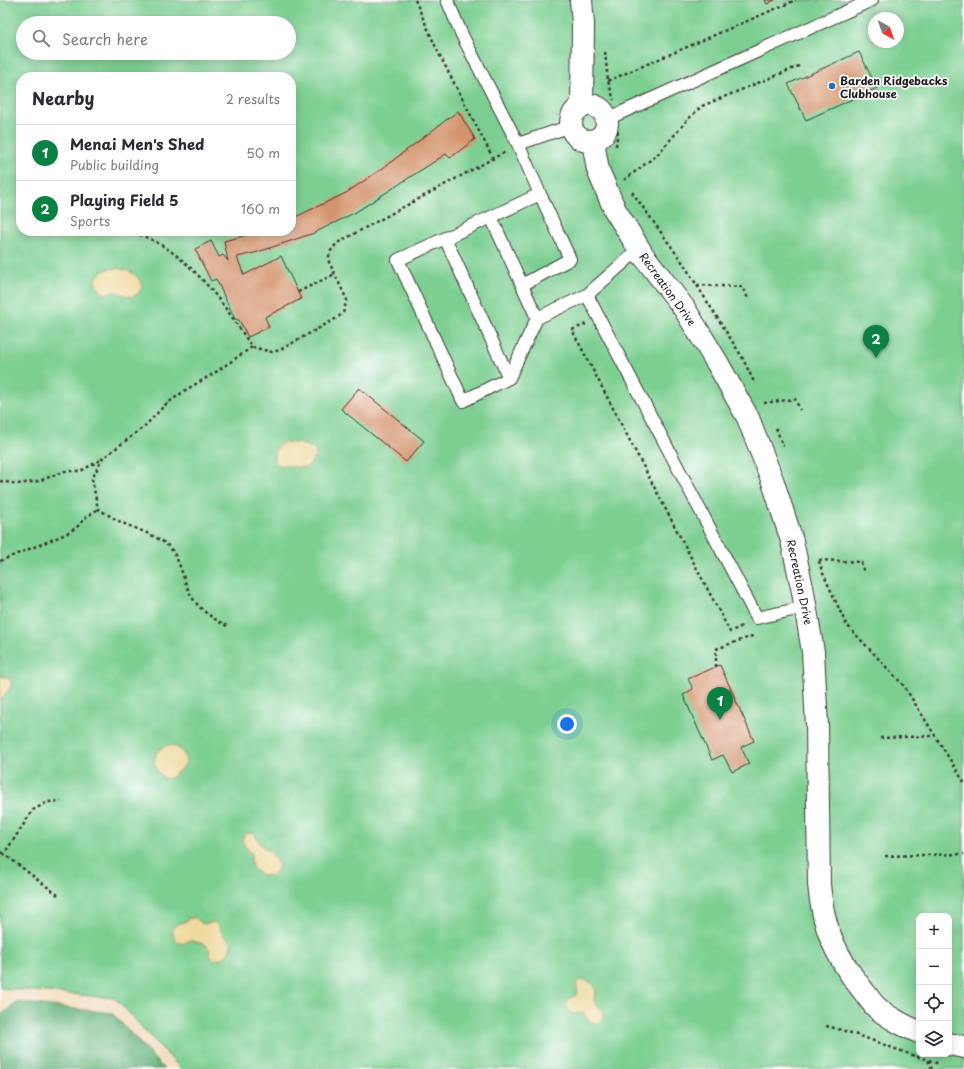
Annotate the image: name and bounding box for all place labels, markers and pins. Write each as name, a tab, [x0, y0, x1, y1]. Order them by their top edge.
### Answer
place label: Barden Ridgebacks Clubhouse	[840, 72, 948, 102]
marker: Barden Ridgebacks Clubhouse	[827, 81, 837, 91]
pin: 2	[863, 325, 889, 358]
pin: 1	[707, 687, 733, 720]

